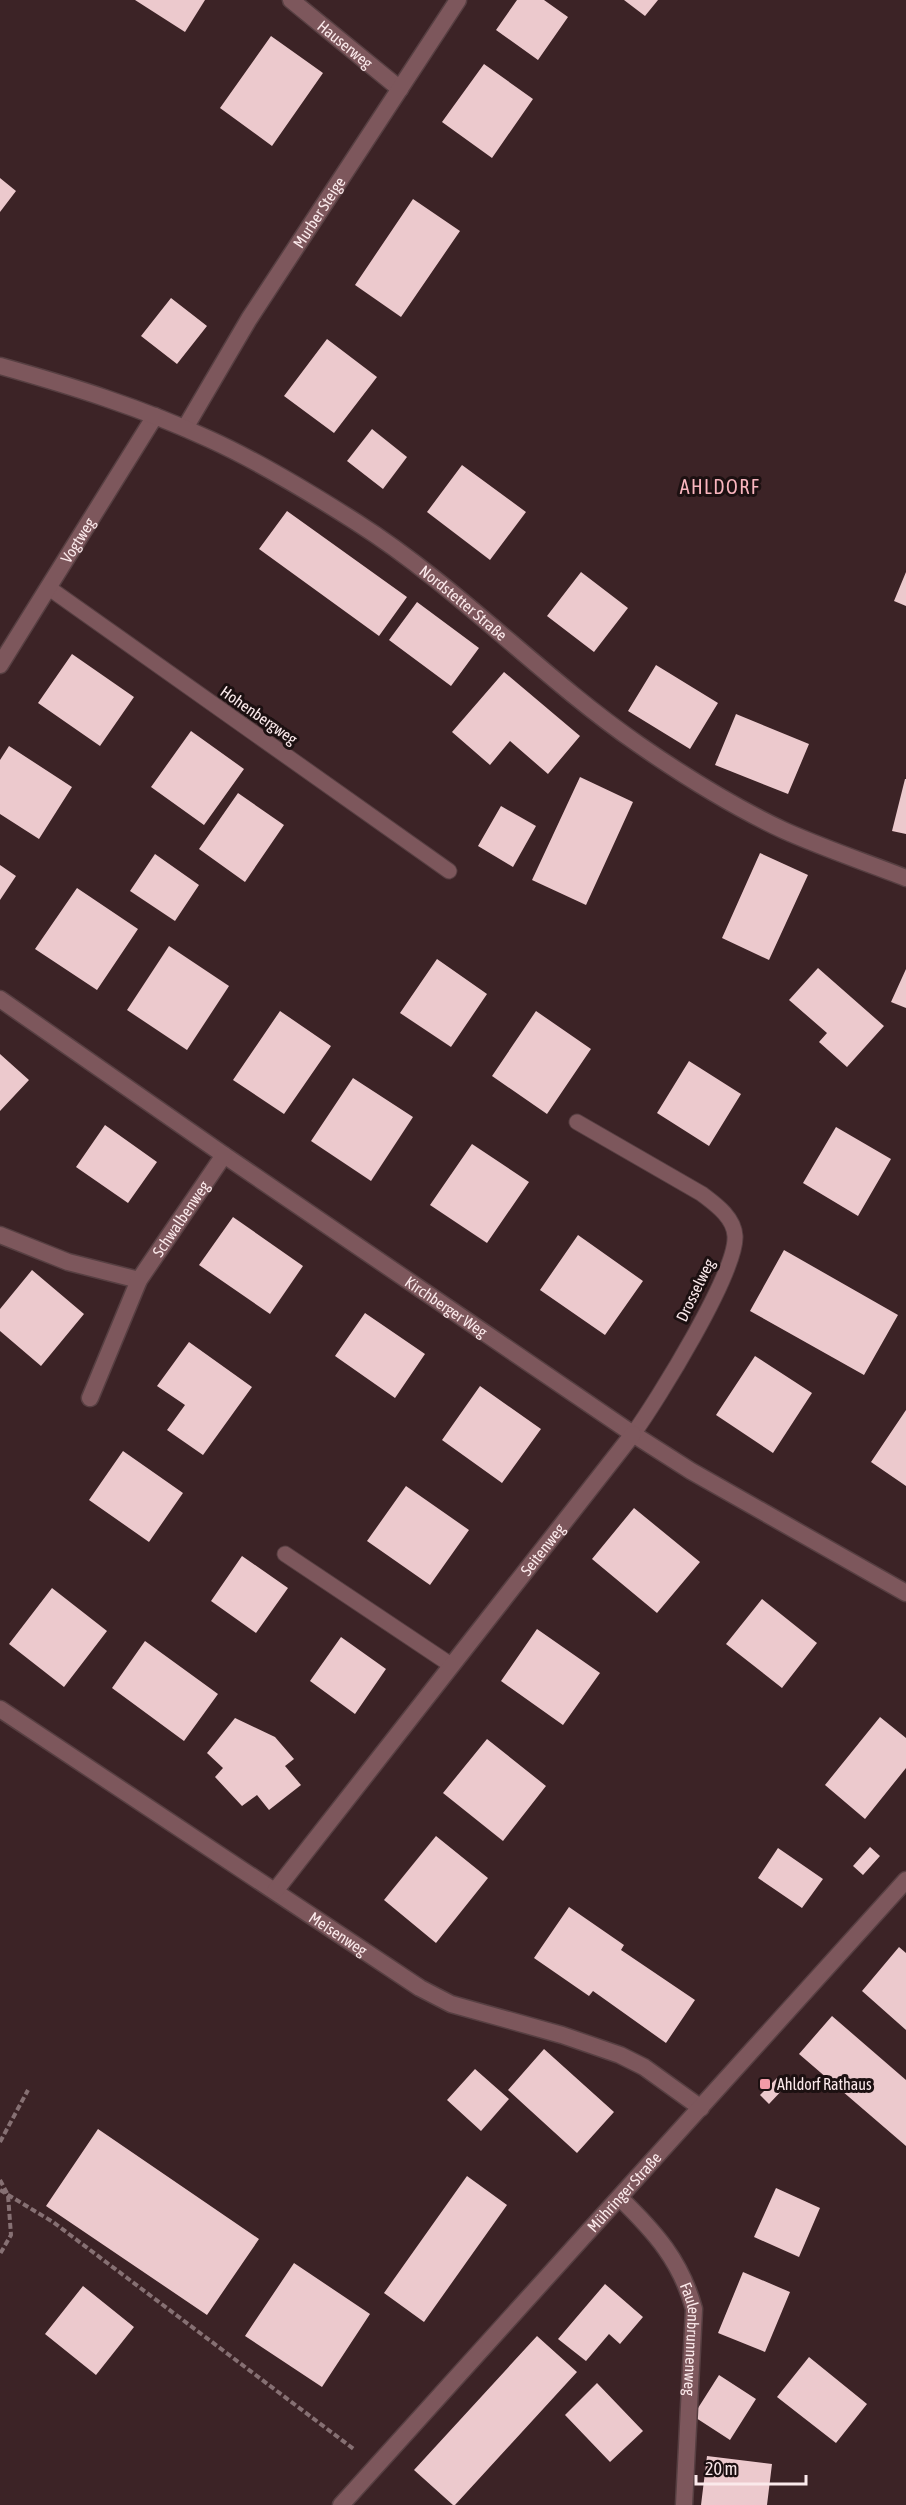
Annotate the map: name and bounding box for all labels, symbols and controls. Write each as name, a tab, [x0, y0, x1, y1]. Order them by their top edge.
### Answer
street label: Hauserweg	[314, 17, 376, 73]
street label: Murber Steige	[289, 173, 349, 251]
district label: AHLDORF	[680, 475, 760, 498]
street label: Vogtweg	[57, 514, 99, 566]
street label: Nordstetter Straße	[416, 561, 511, 644]
street label: Hohenbergweg	[217, 682, 301, 749]
street label: Schwalbenweg	[149, 1177, 214, 1260]
street label: Drosselweg	[672, 1256, 719, 1325]
street label: Kirchberger Weg	[402, 1272, 491, 1342]
street label: Seitenweg	[517, 1520, 569, 1579]
street label: Meisenweg	[306, 1908, 371, 1960]
place label: Ahldorf Rathaus	[777, 2075, 872, 2093]
marker: Ahldorf Rathaus	[758, 2077, 772, 2091]
street label: Mühringer Straße	[583, 2148, 665, 2236]
street label: Faulenbrunnenweg	[677, 2279, 703, 2397]
scale bar	[696, 2448, 806, 2486]
text: 20 m	[705, 2458, 737, 2479]

